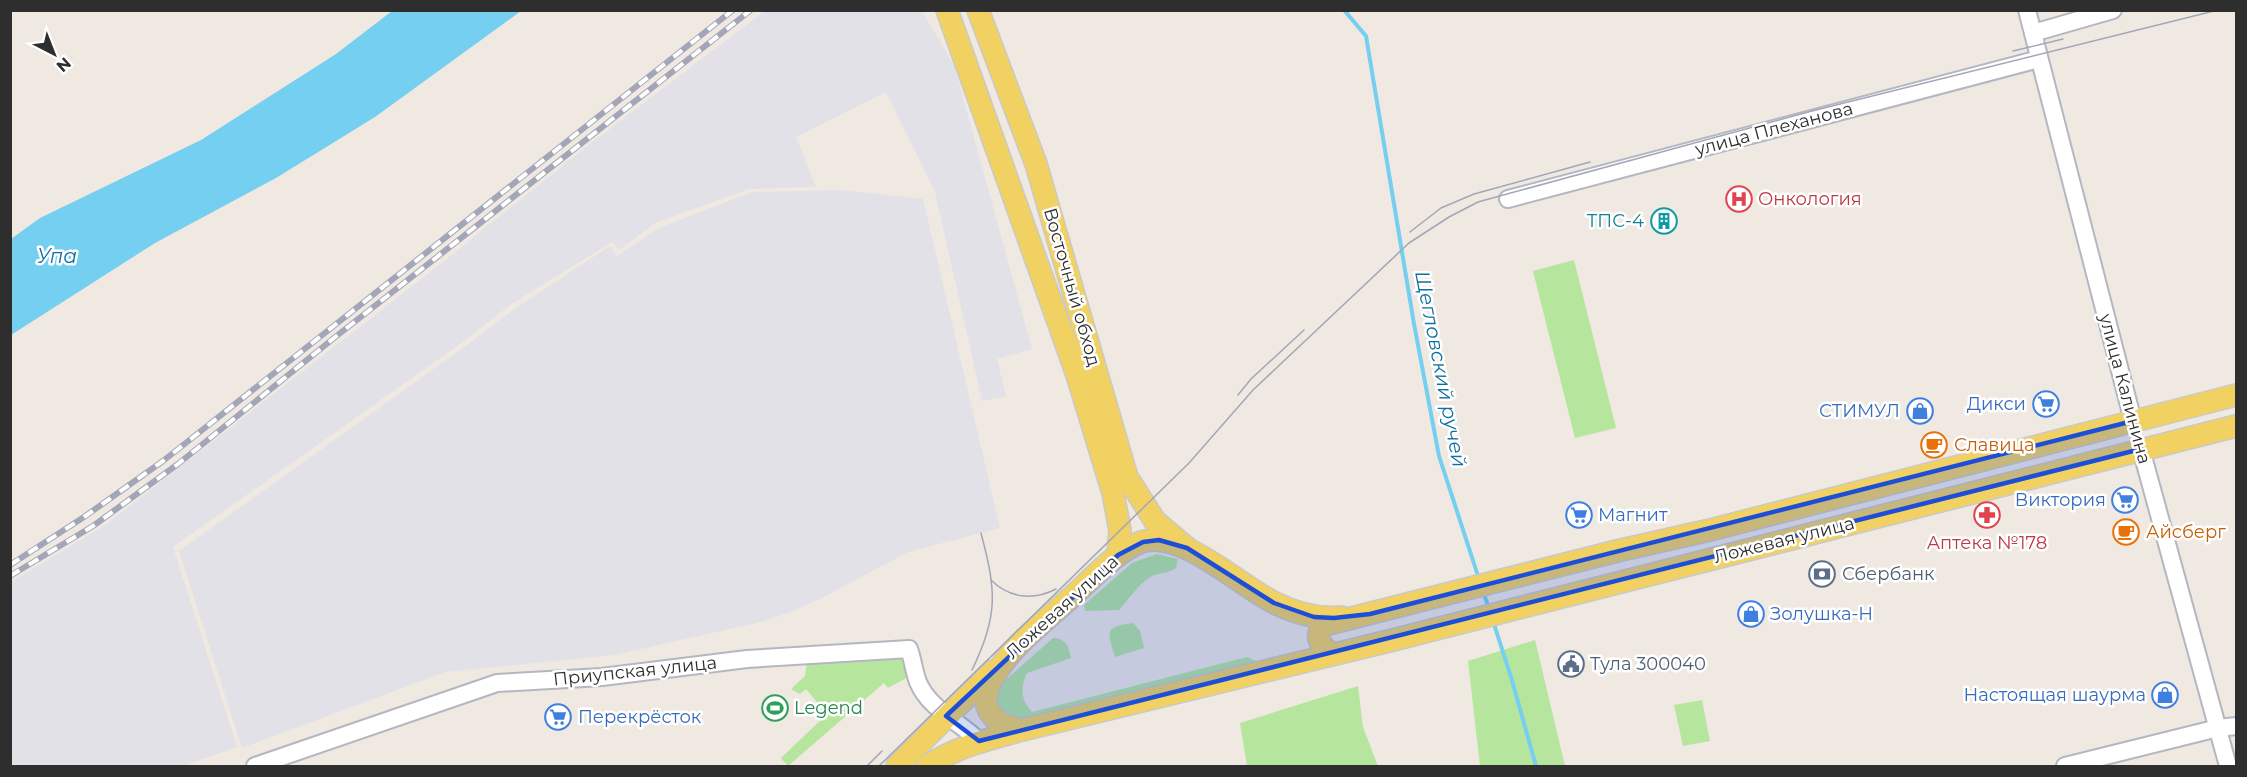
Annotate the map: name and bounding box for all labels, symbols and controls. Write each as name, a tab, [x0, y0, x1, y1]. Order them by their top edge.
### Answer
north arrow	[24, 24, 84, 84]
text: N	[53, 53, 75, 76]
street label: улица Плеханова	[1692, 97, 1855, 161]
hospital icon: Онкология	[1724, 184, 1754, 214]
place label: Онкология	[1758, 188, 1862, 210]
street label: Восточный обход	[1039, 205, 1105, 369]
building icon: ТПС-4	[1649, 206, 1679, 236]
place label: ТПС-4	[1587, 210, 1644, 232]
water label: Упа	[37, 244, 77, 268]
water label: Щегловский ручей	[1410, 269, 1472, 469]
street label: улица Калинина	[2094, 310, 2156, 467]
supermarket icon: Дикси	[2031, 389, 2061, 419]
place label: Дикси	[1967, 393, 2026, 415]
shop icon: СТИМУЛ	[1905, 396, 1935, 426]
place label: СТИМУЛ	[1819, 400, 1900, 422]
cafe icon: Славица	[1919, 430, 1949, 460]
place label: Славица	[1954, 434, 2034, 456]
supermarket icon: Виктория	[2110, 485, 2140, 515]
place label: Виктория	[2015, 489, 2106, 511]
supermarket icon: Магнит	[1564, 500, 1594, 530]
pharmacy icon: Аптека №178	[1972, 500, 2002, 530]
place label: Магнит	[1598, 504, 1668, 526]
street label: Ложевая улица	[1711, 512, 1857, 568]
cafe icon: Айсберг	[2111, 517, 2141, 547]
place label: Айсберг	[2146, 521, 2226, 543]
place label: Аптека №178	[1927, 532, 2047, 554]
street label: Ложевая улица	[1001, 551, 1123, 663]
bank icon: Сбербанк	[1807, 559, 1837, 589]
place label: Сбербанк	[1842, 563, 1935, 585]
shop icon: Золушка-Н	[1736, 599, 1766, 629]
place label: Золушка-Н	[1770, 603, 1873, 625]
public building icon: Тула 300040	[1556, 649, 1586, 679]
street label: Приупская улица	[552, 651, 718, 691]
place label: Тула 300040	[1590, 653, 1706, 675]
shop icon: Настоящая шаурма	[2150, 680, 2180, 710]
place label: Настоящая шаурма	[1964, 684, 2146, 706]
sports icon: Legend	[760, 693, 790, 723]
place label: Legend	[794, 697, 863, 719]
supermarket icon: Перекрёсток	[543, 702, 573, 732]
place label: Перекрёсток	[578, 706, 702, 728]

